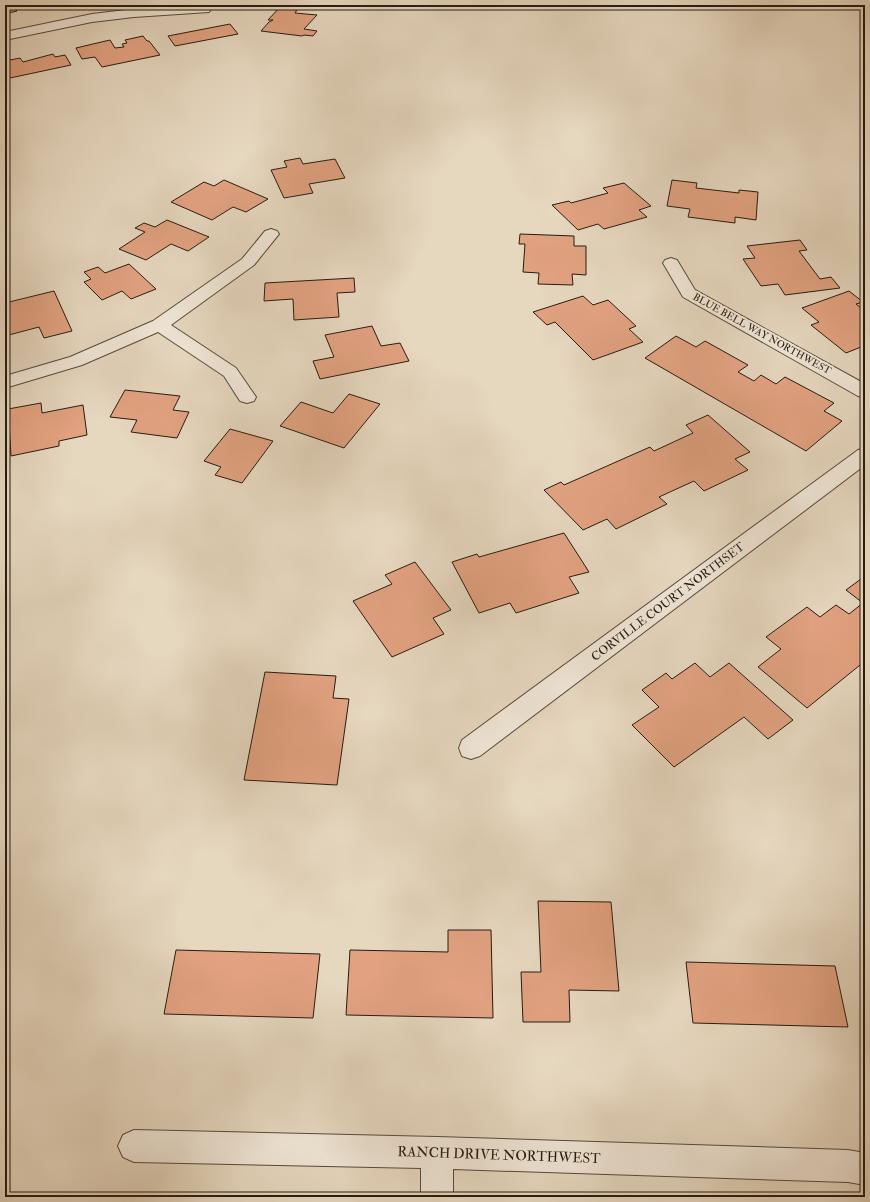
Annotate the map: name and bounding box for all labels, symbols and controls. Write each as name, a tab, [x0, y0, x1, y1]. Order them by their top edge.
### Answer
street label: BLUE BELL WAY NORTHWEST	[691, 291, 834, 377]
street label: CORVILLE COURT NORTHSET	[588, 539, 748, 665]
street label: RANCH DRIVE NORTHWEST	[397, 1143, 602, 1167]

